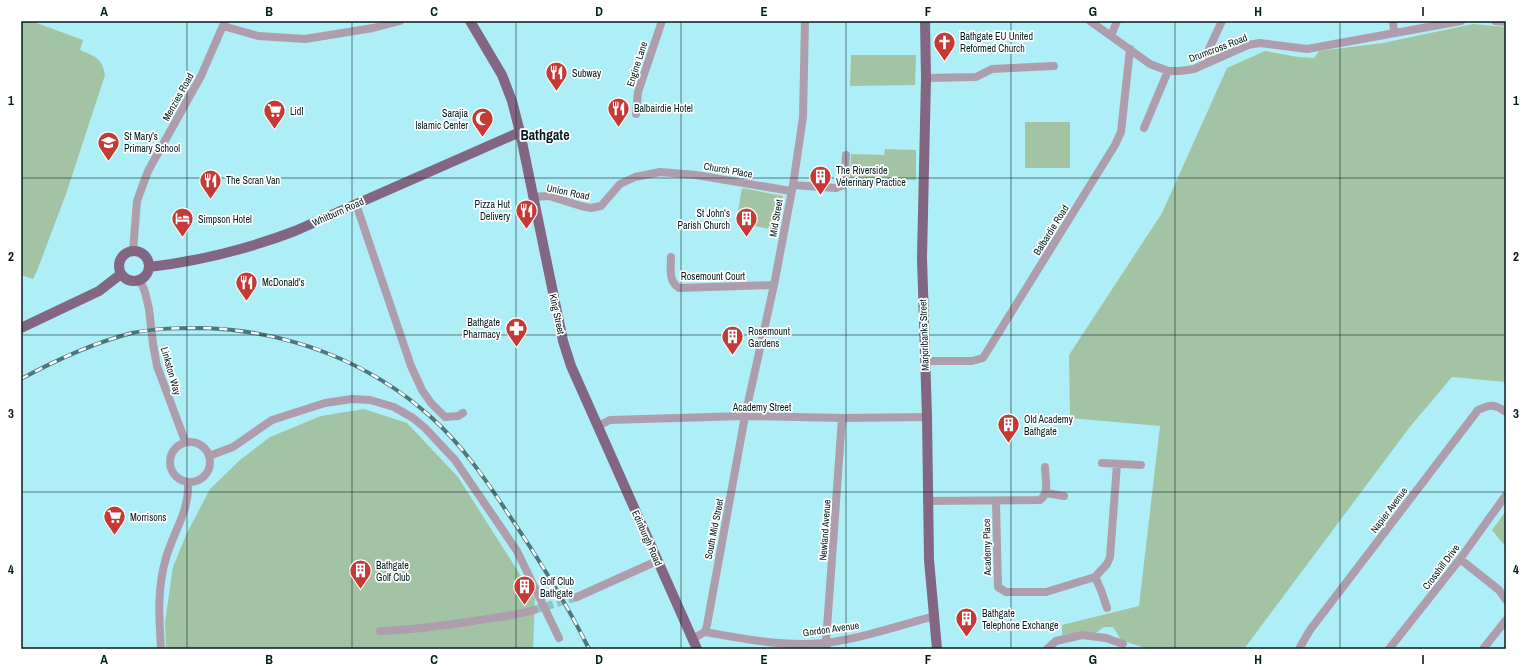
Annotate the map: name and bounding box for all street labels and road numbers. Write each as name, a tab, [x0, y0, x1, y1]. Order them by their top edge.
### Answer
street label: Drumcross Road	[1187, 31, 1249, 65]
street label: Engine Lane	[624, 39, 651, 88]
street label: Menzies Road	[159, 71, 197, 123]
street label: Church Place	[703, 159, 754, 181]
street label: Union Road	[545, 181, 591, 203]
street label: Whitburn Road	[310, 195, 366, 229]
street label: Mid Street	[766, 198, 786, 238]
street label: Balbardie Road	[1030, 202, 1072, 258]
street label: Rosemount Court	[681, 270, 746, 283]
street label: King Street	[546, 293, 568, 336]
street label: Marjoribanks Street	[916, 298, 932, 371]
street label: Linkston Way	[158, 345, 184, 397]
street label: Academy Street	[732, 401, 792, 414]
street label: Napier Avenue	[1368, 484, 1411, 536]
street label: South Mid Street	[702, 497, 726, 560]
street label: Newland Avenue	[816, 498, 834, 561]
street label: Edinburgh Road	[629, 508, 665, 568]
street label: Academy Place	[980, 518, 994, 577]
street label: Crosshill Drive	[1420, 541, 1463, 592]
street label: Gordon Avenue	[802, 619, 860, 639]

